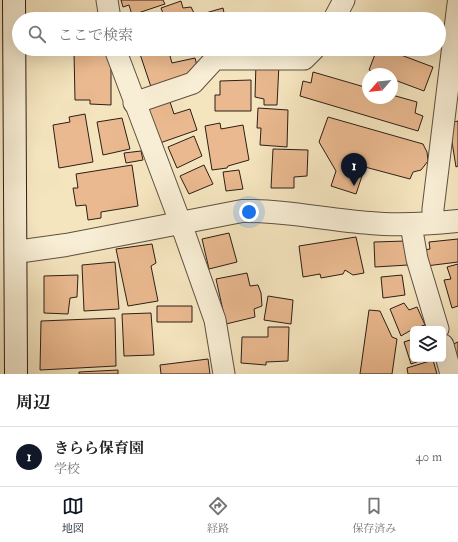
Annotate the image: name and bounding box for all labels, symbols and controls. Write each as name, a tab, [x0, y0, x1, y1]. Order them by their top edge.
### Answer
search box	[12, 12, 446, 56]
icon: search	[26, 23, 48, 45]
text: ここで検索	[58, 26, 133, 45]
north arrow	[362, 68, 398, 104]
pin: 1	[341, 153, 367, 186]
your location	[239, 202, 259, 222]
map controls	[410, 326, 446, 362]
button: layers	[410, 326, 446, 362]
text: 周辺	[16, 392, 50, 413]
text: きらら保育園	[54, 439, 144, 458]
text: 1	[27, 449, 31, 465]
text: 40 m	[416, 449, 442, 465]
text: 学校	[54, 461, 80, 477]
tab: 地図	[62, 495, 84, 535]
tab: 経路	[207, 495, 229, 535]
tab: 保存済み	[352, 495, 396, 535]

